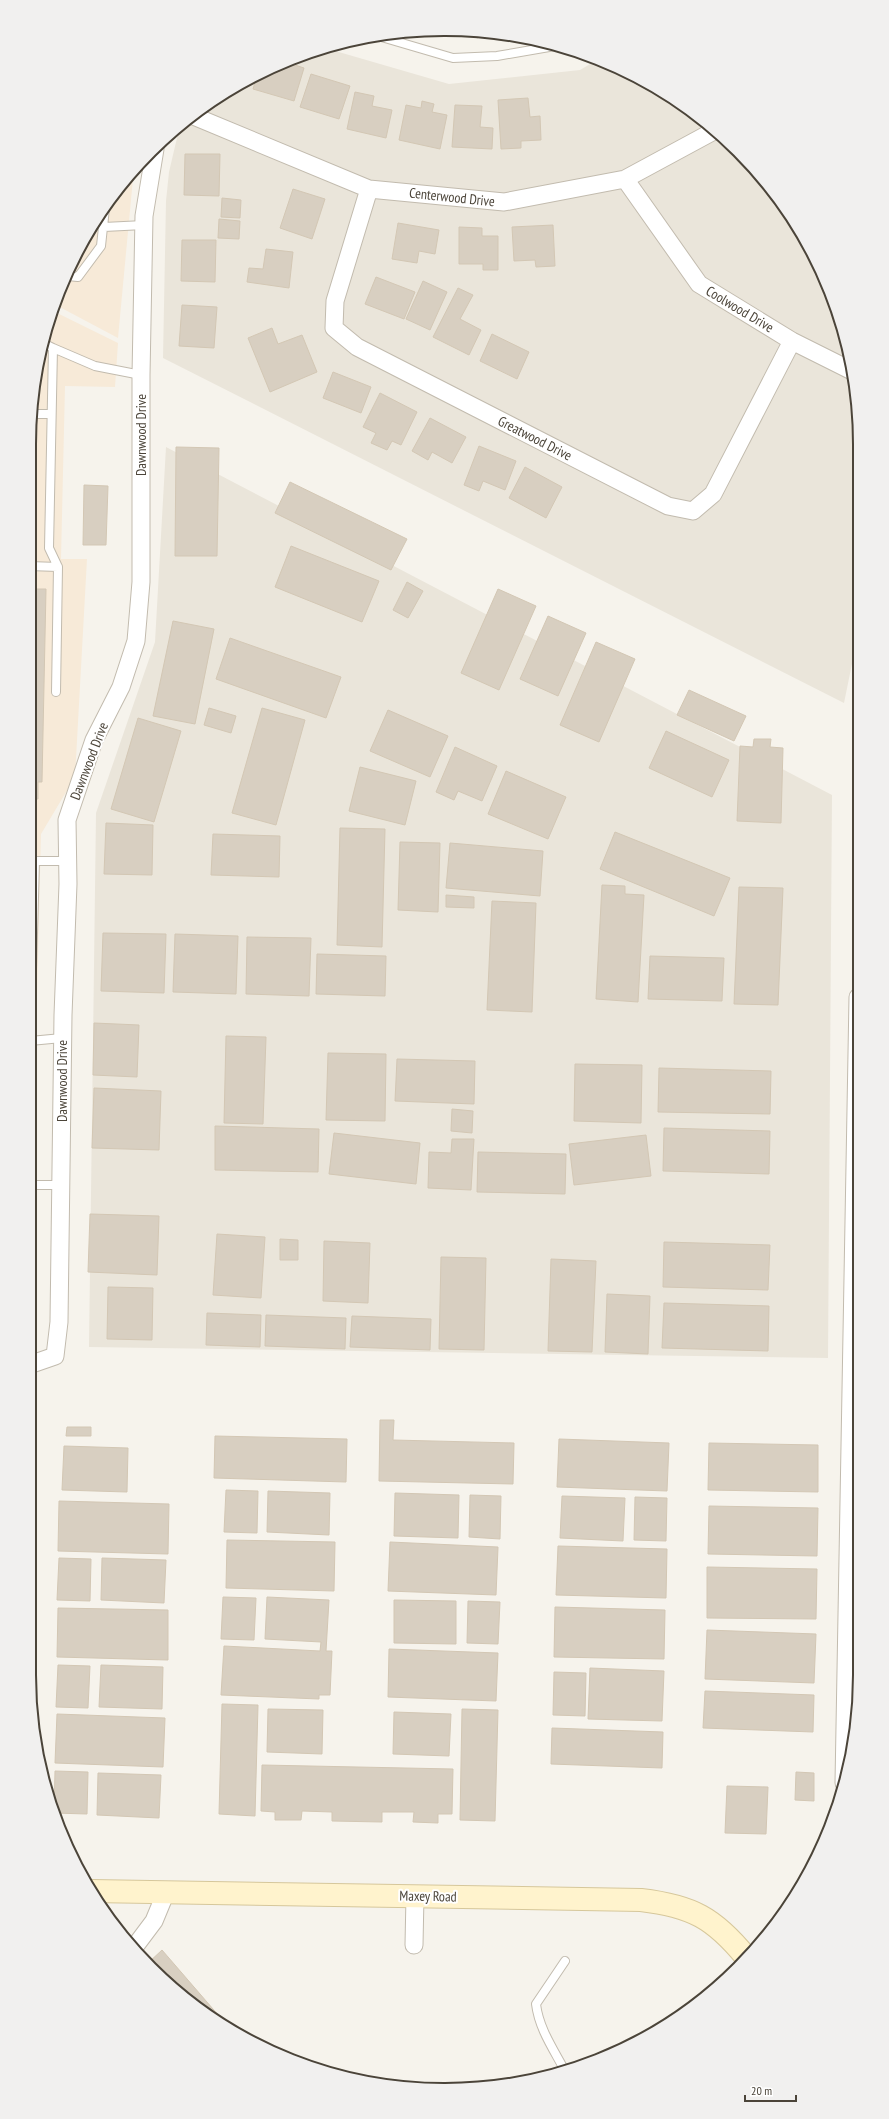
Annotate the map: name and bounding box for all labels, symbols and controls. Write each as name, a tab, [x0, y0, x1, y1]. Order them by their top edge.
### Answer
street label: Centerwood Drive	[408, 184, 496, 210]
street label: Coolwood Drive	[703, 282, 777, 336]
street label: Dawnwood Drive	[132, 394, 150, 476]
street label: Greatwood Drive	[495, 412, 575, 464]
street label: Dawnwood Drive	[66, 719, 112, 803]
street label: Dawnwood Drive	[53, 1040, 71, 1122]
street label: Maxey Road	[399, 1887, 457, 1905]
scale bar	[745, 2077, 796, 2103]
text: 20 m	[751, 2083, 772, 2098]

